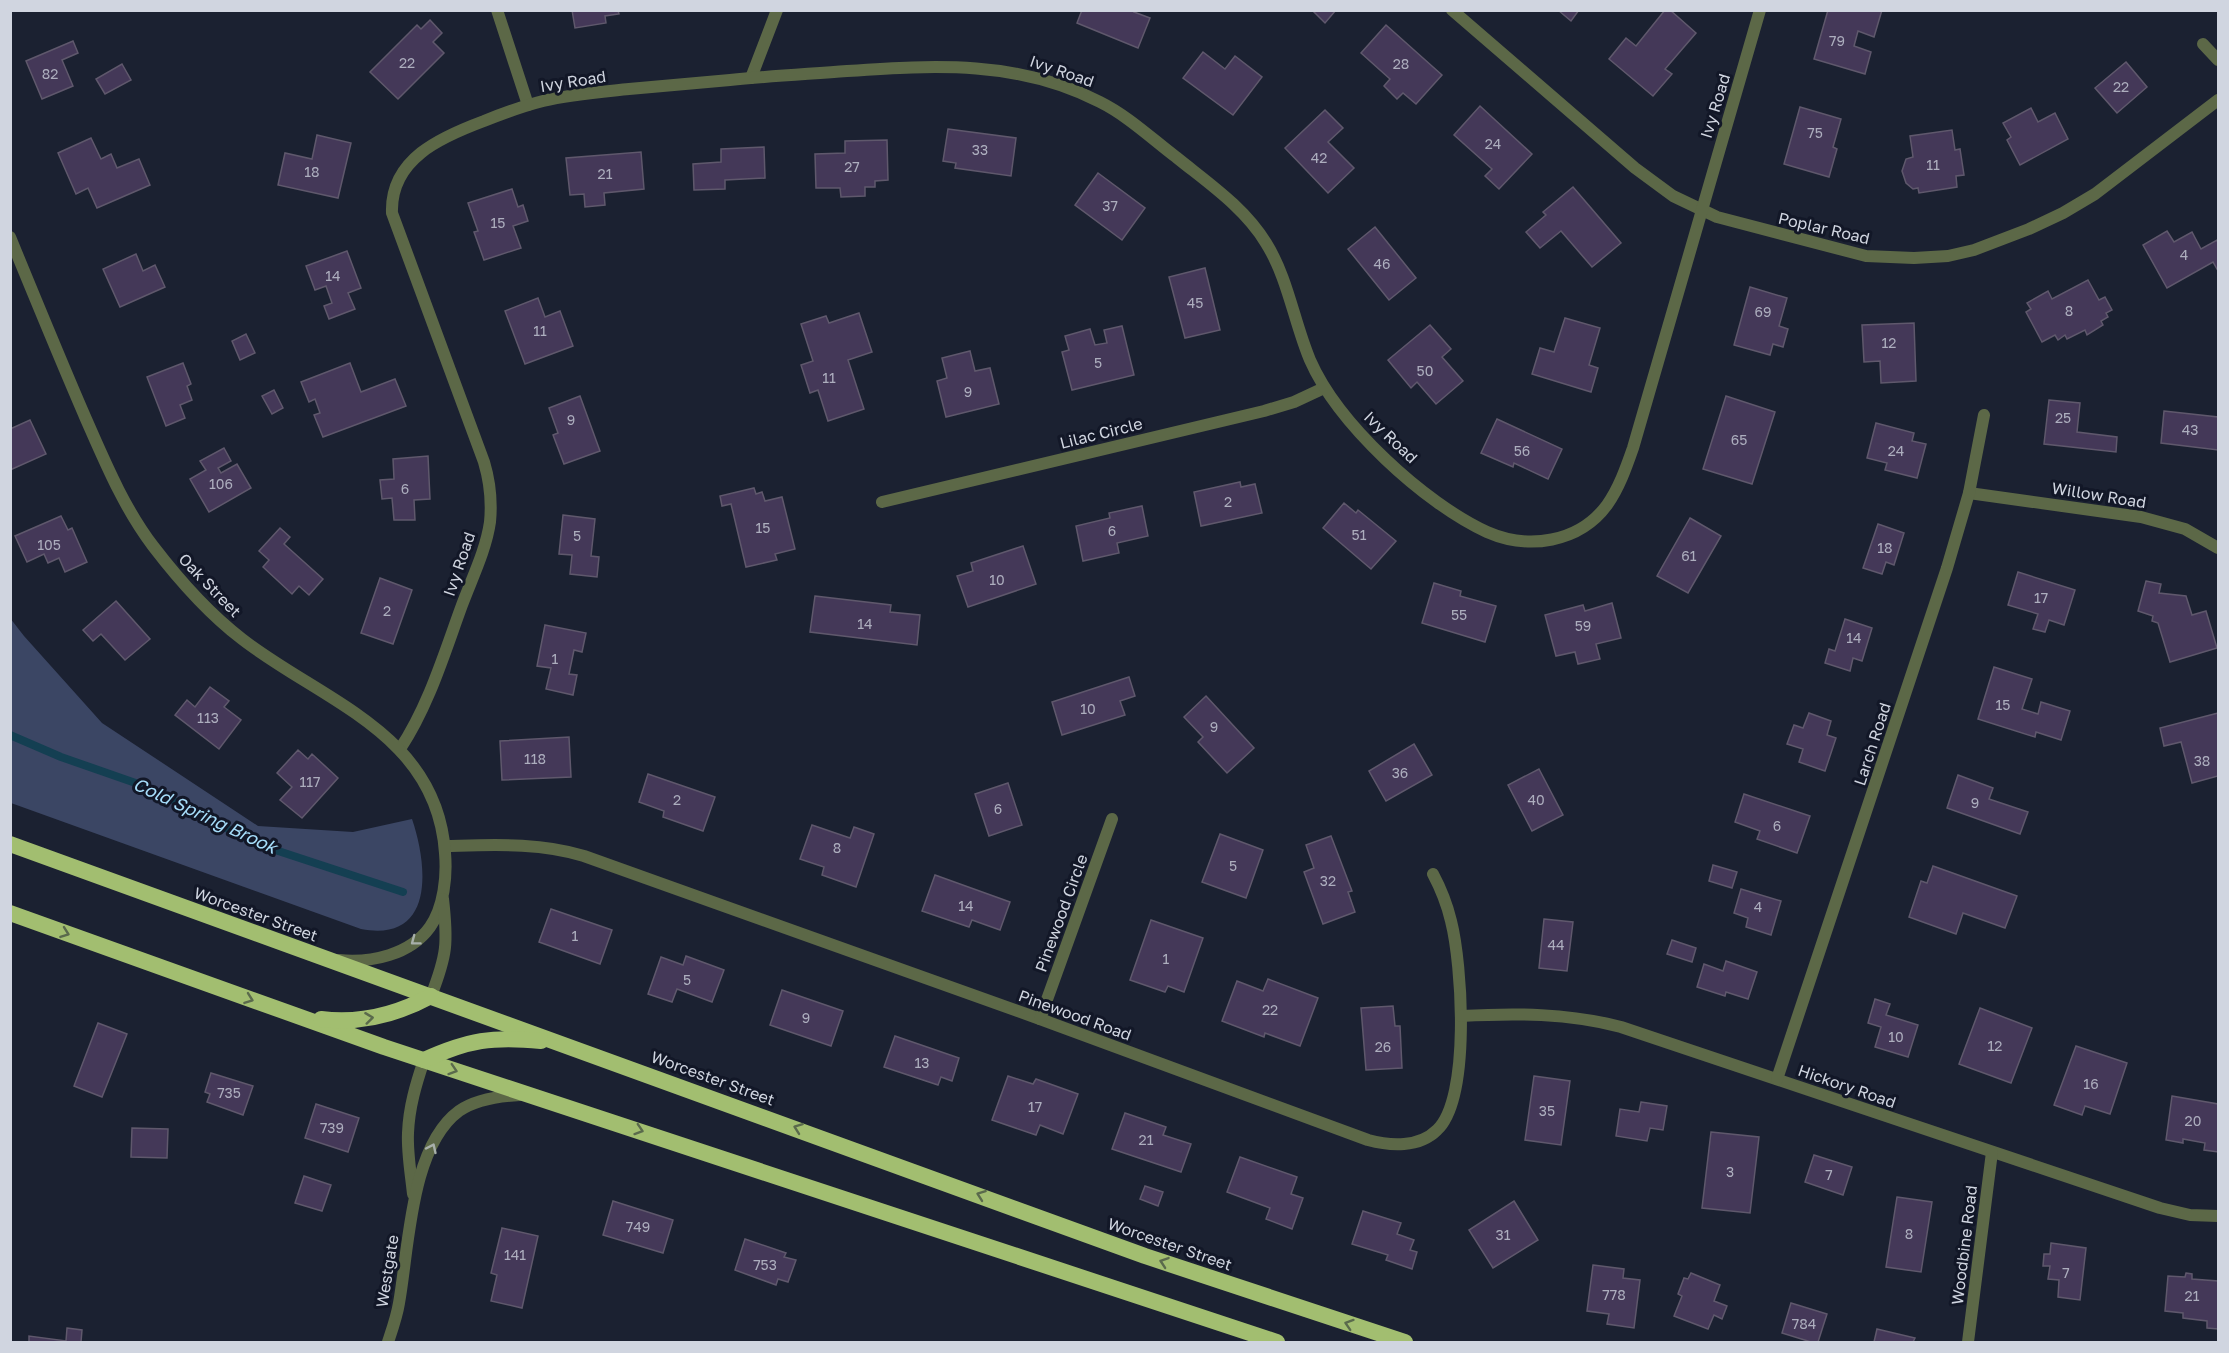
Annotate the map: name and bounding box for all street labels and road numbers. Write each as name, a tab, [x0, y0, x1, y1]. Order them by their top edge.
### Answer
street label: Ivy Road	[1027, 51, 1097, 91]
street label: Ivy Road	[539, 66, 607, 96]
street label: Ivy Road	[1696, 71, 1734, 141]
street label: Poplar Road	[1776, 208, 1872, 248]
street label: Ivy Road	[1360, 407, 1422, 467]
street label: Lilac Circle	[1058, 413, 1144, 453]
street label: Willow Road	[2050, 478, 2148, 512]
street label: Ivy Road	[439, 529, 479, 599]
street label: Oak Street	[175, 549, 245, 621]
street label: Larch Road	[1849, 700, 1895, 788]
street label: Pinewood Circle	[1030, 851, 1092, 975]
street label: Worcester Street	[191, 882, 321, 946]
street label: Pinewood Road	[1016, 985, 1134, 1045]
street label: Worcester Street	[648, 1046, 778, 1110]
street label: Hickory Road	[1795, 1060, 1899, 1112]
street label: Woodbine Road	[1947, 1184, 1981, 1306]
street label: Worcester Street	[1105, 1213, 1235, 1275]
street label: Westgate	[371, 1233, 403, 1309]

